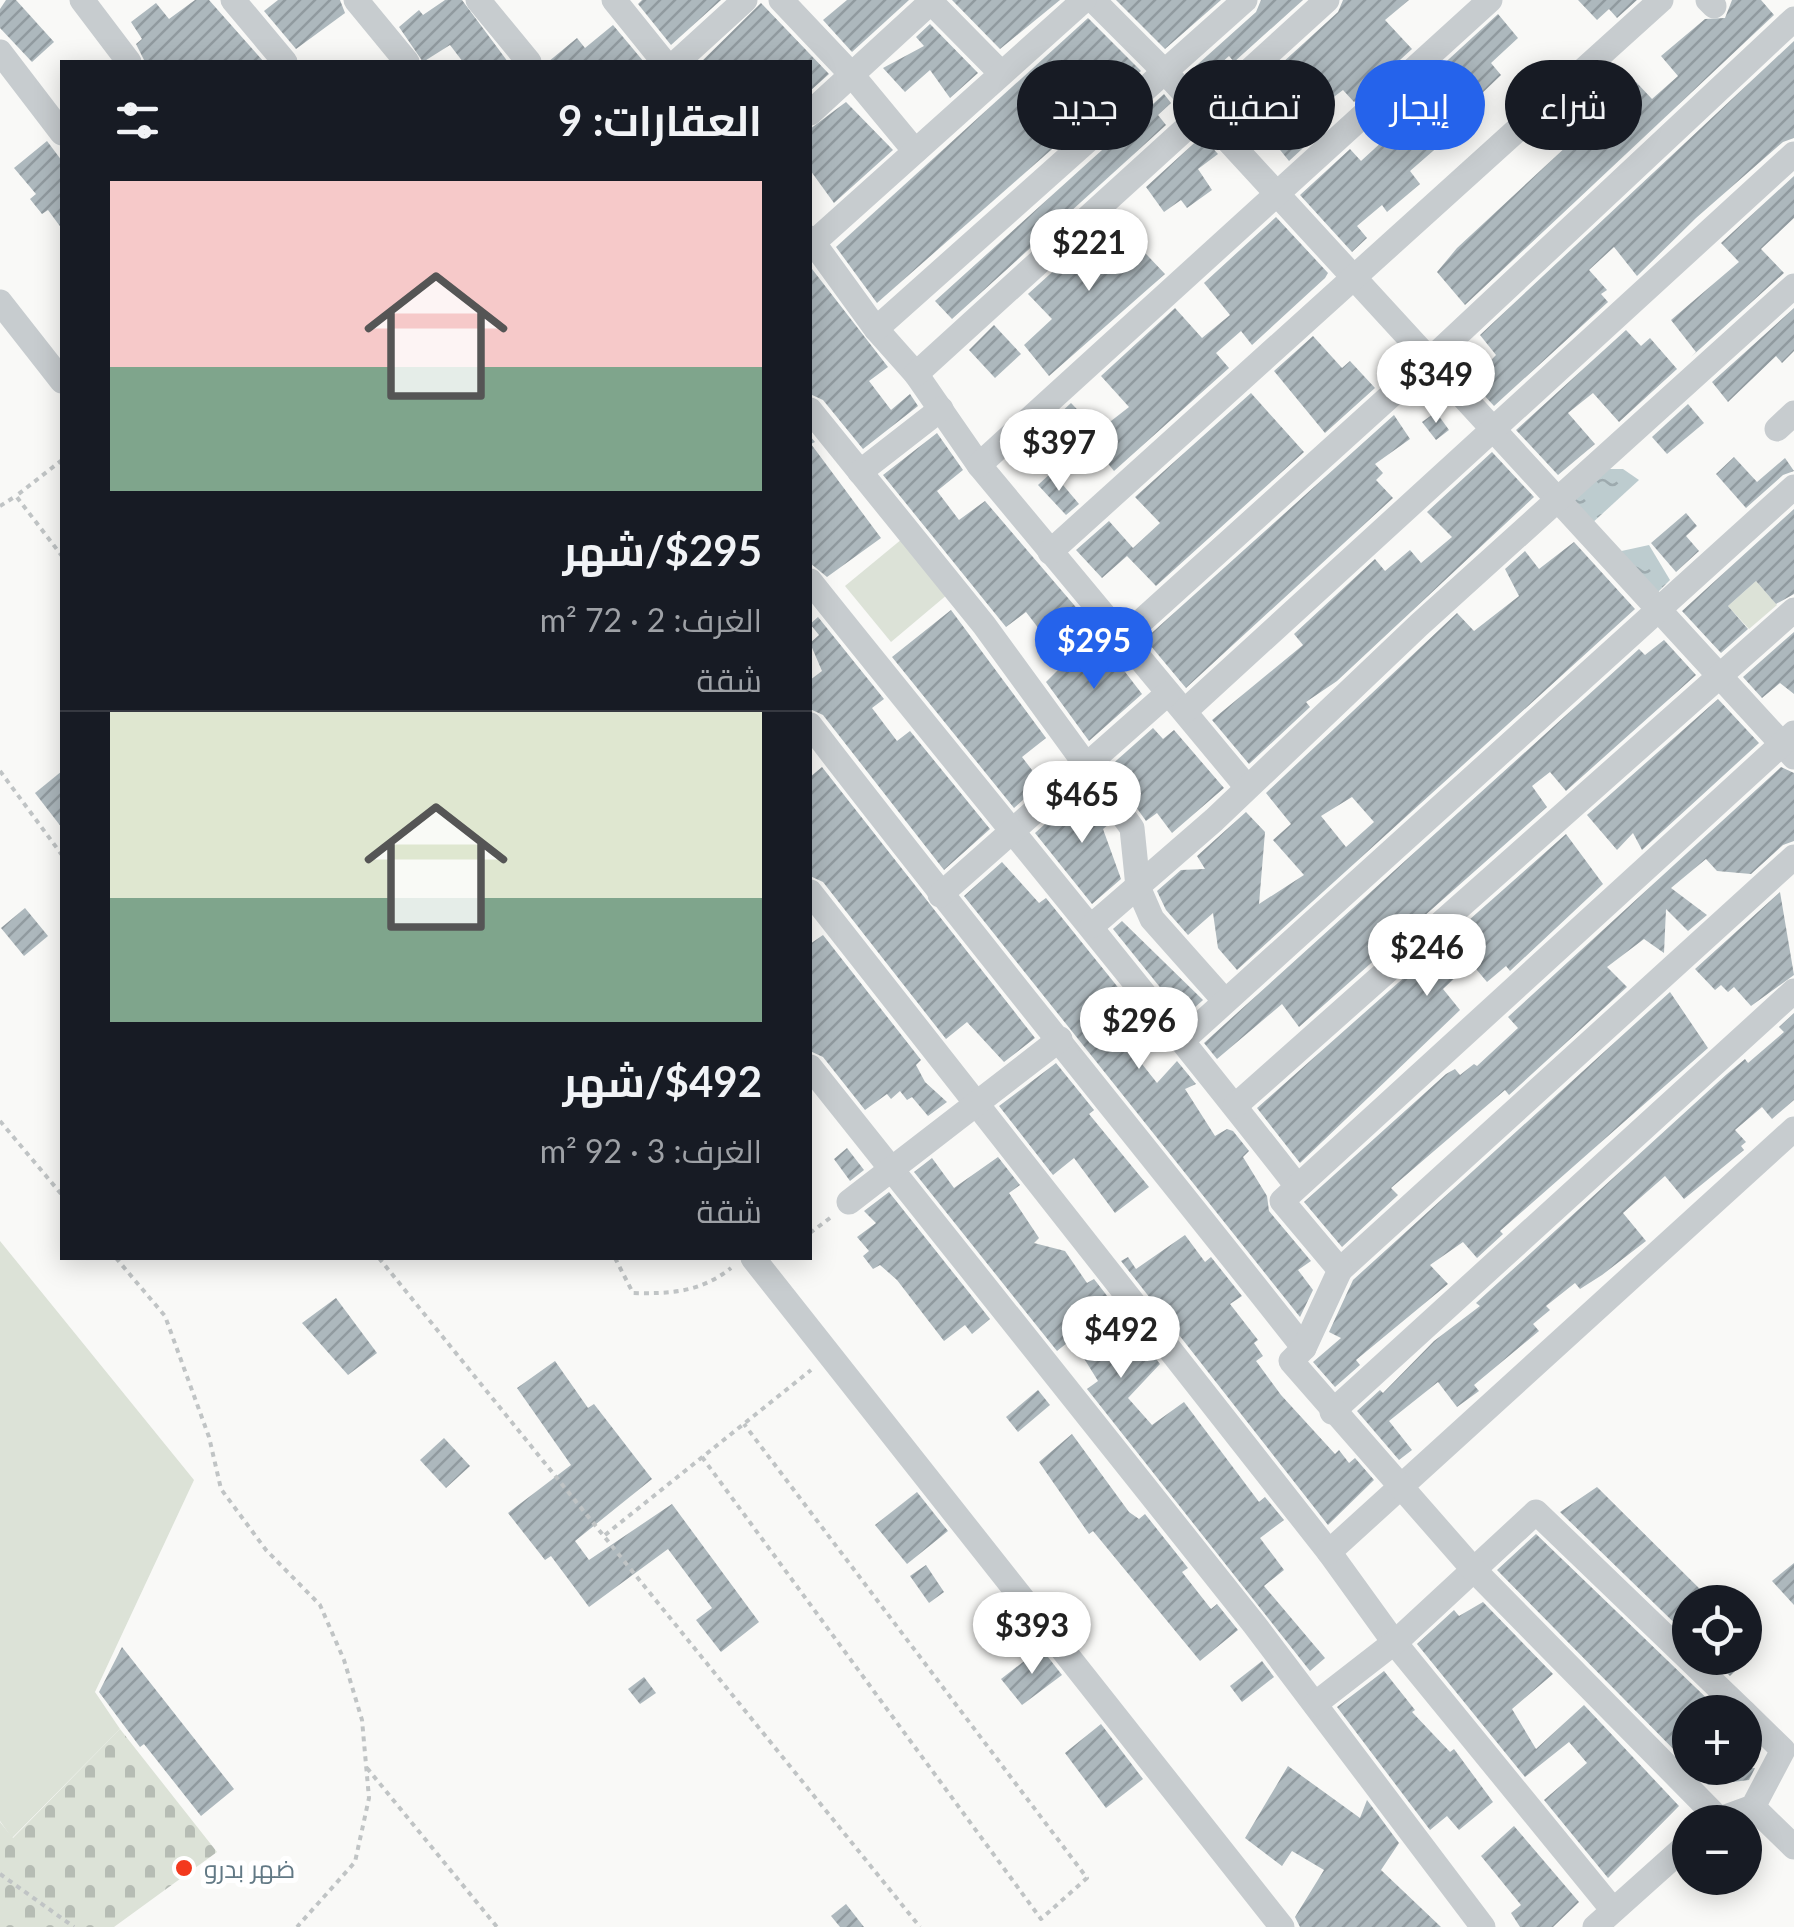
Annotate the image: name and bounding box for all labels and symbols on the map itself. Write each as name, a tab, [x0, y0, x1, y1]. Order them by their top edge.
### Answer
pin: $221	[1030, 209, 1148, 294]
pin: $349	[1377, 341, 1495, 426]
pin: $397	[1000, 409, 1118, 494]
pin: $295	[1035, 607, 1153, 692]
pin: $465	[1023, 761, 1141, 846]
pin: $246	[1368, 914, 1486, 999]
pin: $296	[1080, 987, 1198, 1072]
pin: $492	[1062, 1296, 1180, 1381]
pin: $393	[973, 1592, 1091, 1677]
place label: ضهر بدرو	[204, 1853, 295, 1884]
marker: ضهر بدرو	[173, 1857, 195, 1879]

